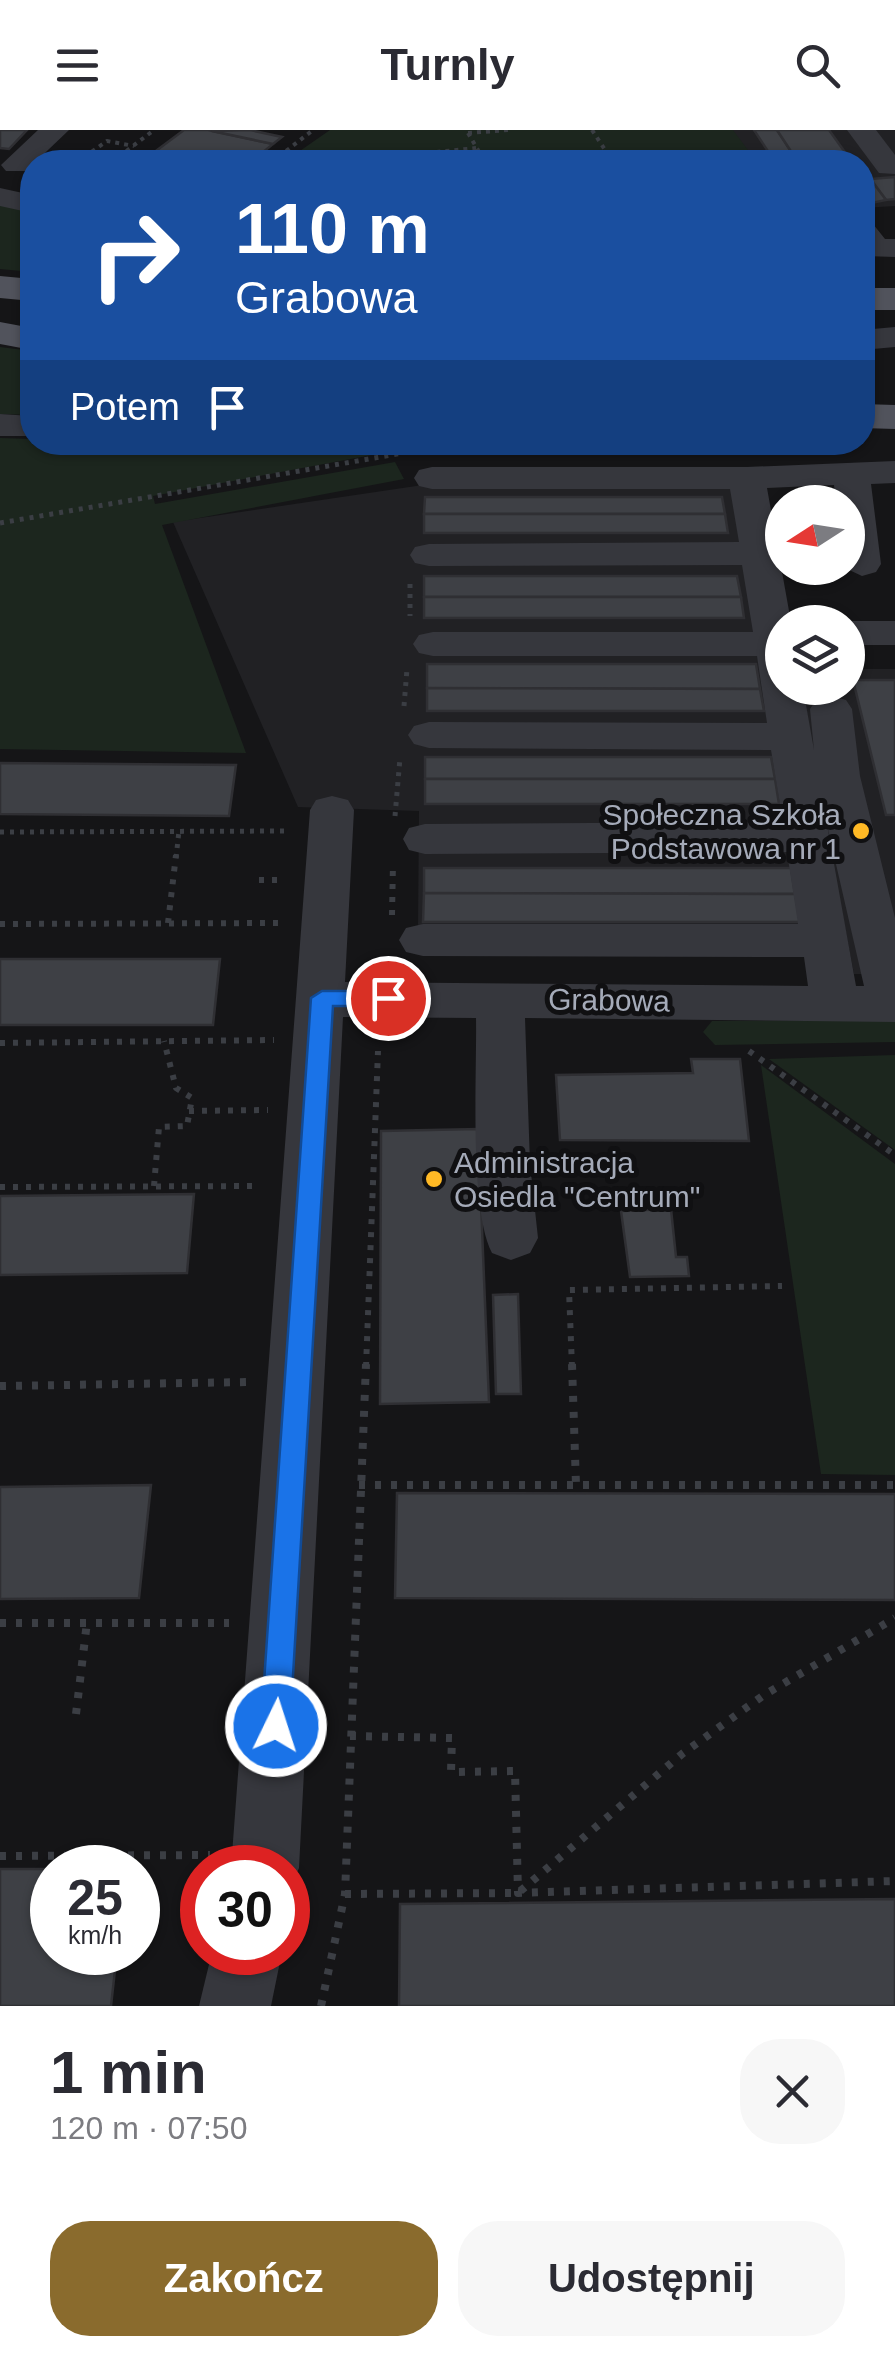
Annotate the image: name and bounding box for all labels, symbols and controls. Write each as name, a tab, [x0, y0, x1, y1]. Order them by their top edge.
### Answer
icon: menu	[50, 38, 105, 93]
icon: search	[790, 38, 845, 93]
text: Turnly	[380, 39, 515, 90]
icon: right	[70, 190, 200, 320]
text: 110 m	[235, 190, 430, 268]
text: Grabowa	[235, 272, 418, 323]
icon: arrive	[200, 380, 255, 435]
text: Potem	[70, 386, 180, 428]
north arrow	[765, 485, 865, 585]
map controls	[765, 485, 865, 705]
button: layers	[765, 605, 865, 705]
place label: Społeczna Szkoła Podstawowa nr 1	[603, 798, 841, 865]
marker: Społeczna Szkoła Podstawowa nr 1	[850, 820, 872, 842]
pin	[346, 956, 431, 1041]
icon: arrive	[361, 971, 416, 1026]
street label: Grabowa	[548, 982, 670, 1018]
place label: Administracja Osiedla "Centrum"	[454, 1146, 700, 1213]
marker: Administracja Osiedla "Centrum"	[423, 1168, 445, 1190]
position arrow	[224, 1674, 328, 1778]
speed limit sign: 30	[180, 1845, 310, 1975]
text: 25	[67, 1870, 123, 1926]
text: km/h	[68, 1921, 122, 1949]
text: 1 min	[50, 2039, 207, 2106]
button: close	[740, 2039, 845, 2144]
text: 120 m · 07:50	[50, 2110, 247, 2146]
button: Zakończ	[50, 2221, 438, 2336]
button: Udostępnij	[458, 2221, 845, 2336]

